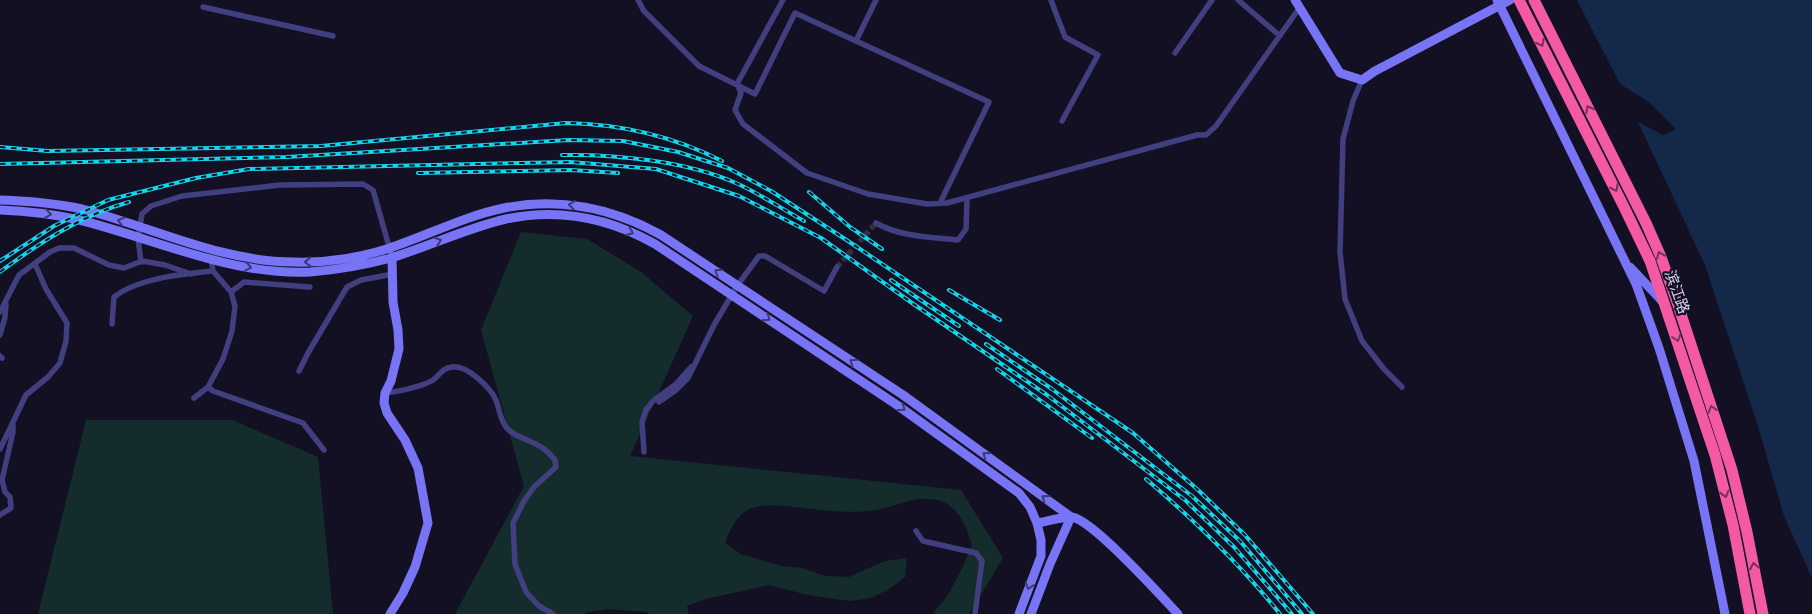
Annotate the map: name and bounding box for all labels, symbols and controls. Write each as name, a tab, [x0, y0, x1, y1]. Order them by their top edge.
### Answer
one-way arrow	[1535, 38, 1545, 47]
one-way arrow	[1585, 105, 1595, 114]
one-way arrow	[1609, 183, 1619, 192]
one-way arrow	[568, 200, 576, 211]
one-way arrow	[44, 209, 53, 219]
one-way arrow	[117, 217, 126, 227]
one-way arrow	[625, 225, 634, 236]
one-way arrow	[434, 237, 442, 247]
one-way arrow	[1656, 251, 1666, 260]
one-way arrow	[303, 257, 311, 267]
one-way arrow	[244, 261, 253, 272]
street label: 滨江路	[1661, 268, 1693, 316]
one-way arrow	[714, 269, 723, 279]
one-way arrow	[761, 312, 770, 322]
one-way arrow	[1671, 334, 1681, 342]
one-way arrow	[849, 359, 859, 368]
one-way arrow	[896, 402, 906, 411]
one-way arrow	[1708, 405, 1718, 414]
one-way arrow	[982, 452, 992, 461]
one-way arrow	[1719, 489, 1730, 498]
one-way arrow	[1041, 495, 1051, 504]
one-way arrow	[1749, 562, 1759, 571]
one-way arrow	[1025, 581, 1036, 590]

